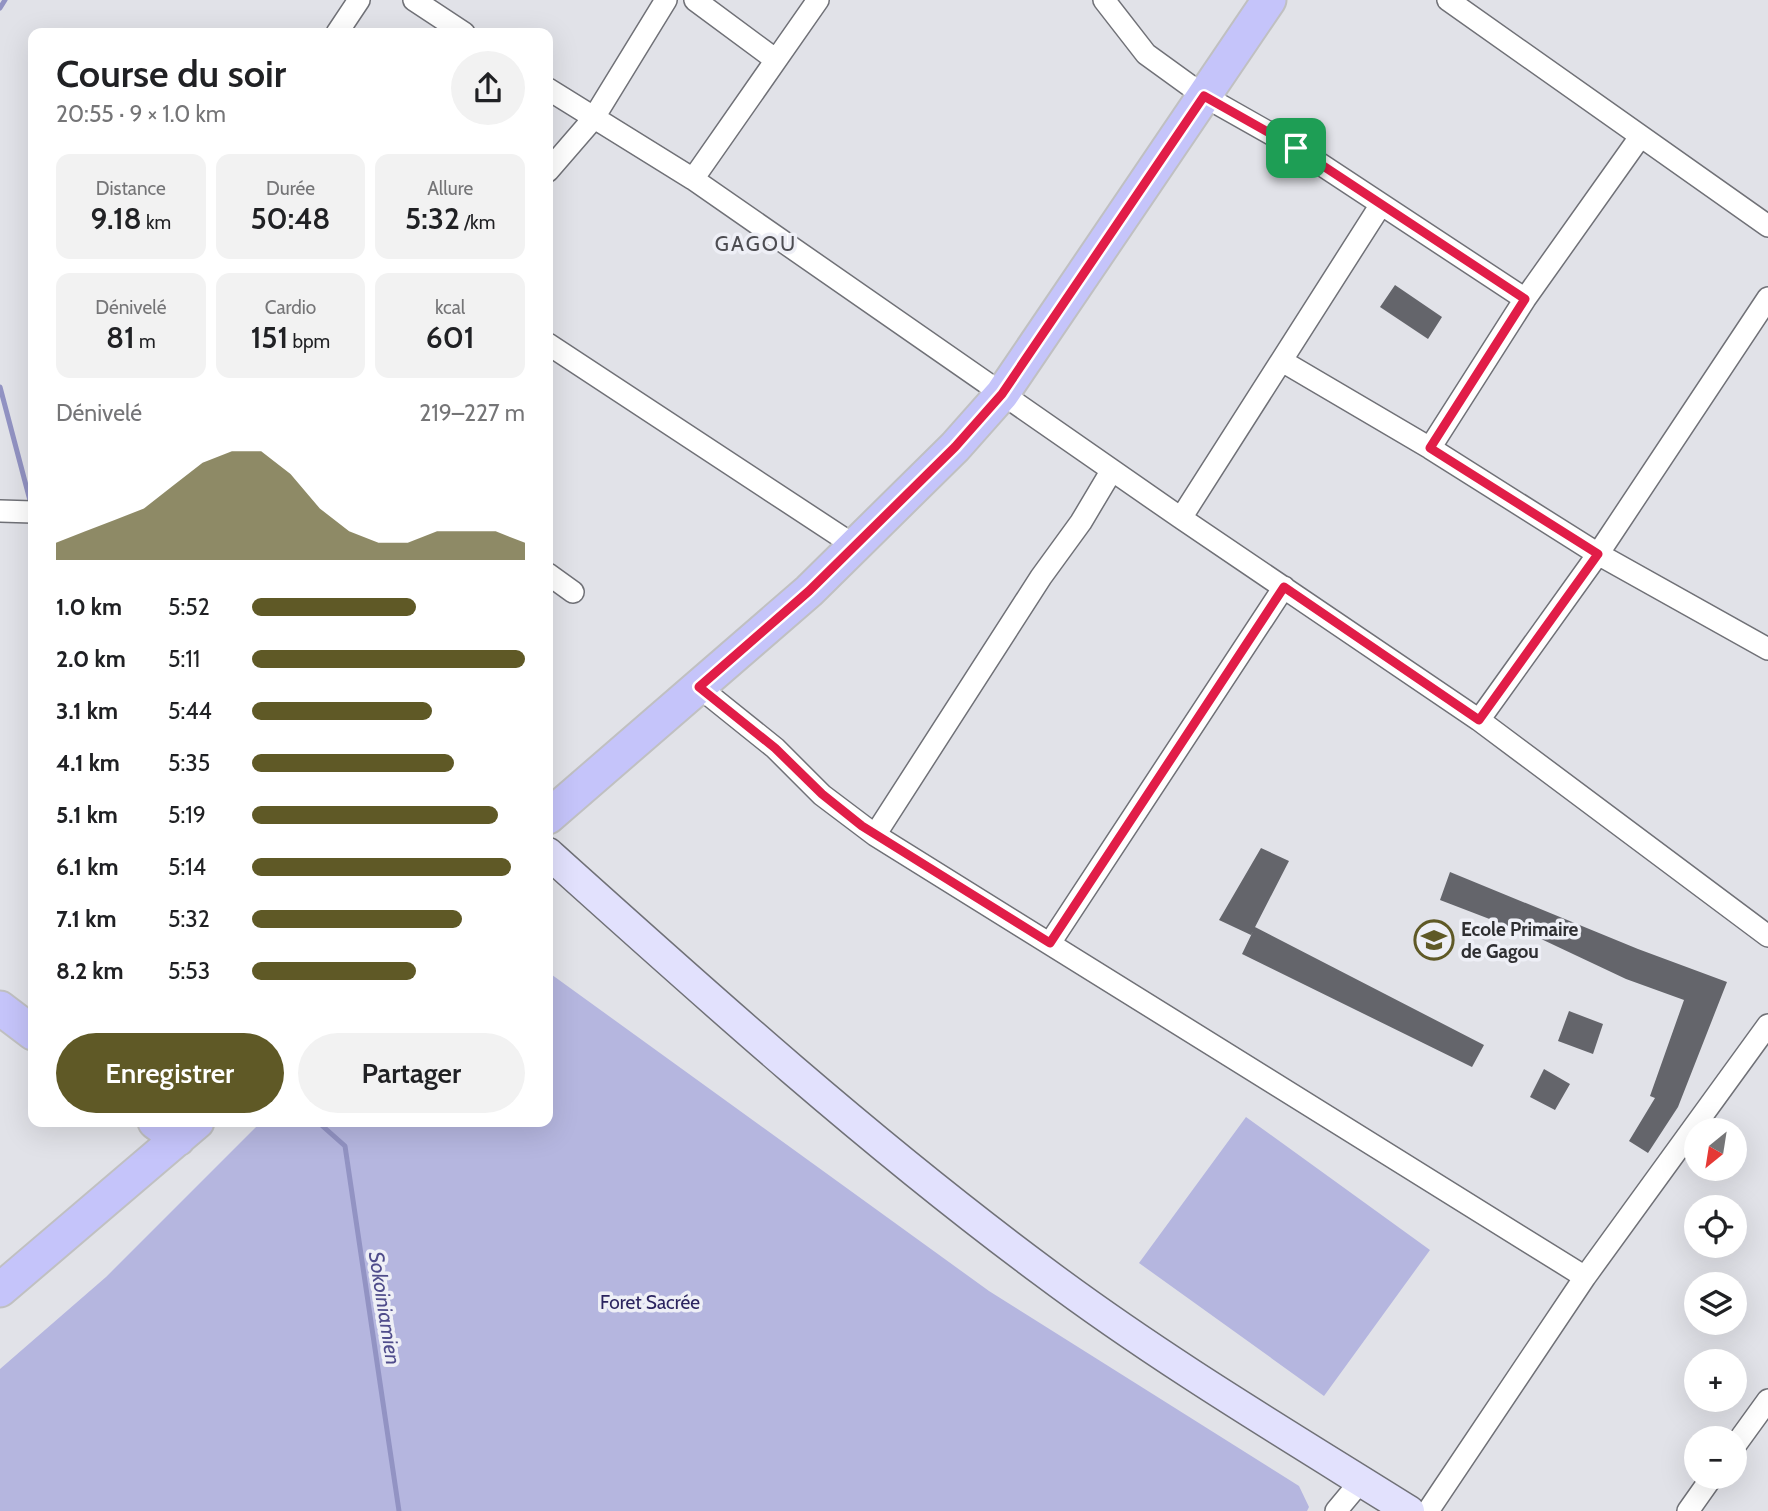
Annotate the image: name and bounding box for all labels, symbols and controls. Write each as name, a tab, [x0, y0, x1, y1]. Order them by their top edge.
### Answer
text: Course du soir	[56, 50, 286, 97]
button: share	[451, 51, 525, 125]
text: 20:55 · 9 × 1.0 km	[56, 100, 226, 128]
pin	[1266, 118, 1326, 178]
icon: arrive	[1277, 129, 1315, 167]
text: Distance	[96, 177, 166, 200]
text: Durée	[266, 177, 315, 200]
text: Allure	[427, 177, 473, 200]
text: 9.18	[91, 200, 142, 237]
text: 50:48	[250, 200, 331, 237]
text: 5:32	[405, 200, 460, 237]
text: km	[142, 211, 171, 234]
text: /km	[460, 211, 495, 234]
district label: GAGOU	[715, 231, 797, 256]
text: Dénivelé	[95, 296, 166, 319]
text: Cardio	[265, 296, 316, 319]
text: kcal	[435, 296, 465, 319]
text: 81	[106, 319, 135, 356]
text: 151	[251, 319, 288, 356]
text: 601	[426, 319, 474, 356]
text: m	[135, 330, 156, 353]
text: bpm	[288, 330, 330, 353]
text: Dénivelé	[56, 399, 142, 427]
text: 219–227 m	[419, 399, 525, 427]
text: 1.0 km	[56, 593, 122, 621]
text: 5:52	[168, 593, 210, 621]
text: 2.0 km	[56, 645, 126, 673]
text: 5:11	[168, 645, 200, 673]
text: 3.1 km	[56, 697, 118, 725]
text: 5:44	[168, 697, 212, 725]
text: 4.1 km	[56, 749, 120, 777]
text: 5:35	[168, 749, 210, 777]
text: 5.1 km	[56, 801, 118, 829]
text: 5:19	[168, 801, 206, 829]
text: 6.1 km	[56, 853, 118, 881]
text: 5:14	[168, 853, 206, 881]
text: 7.1 km	[56, 905, 116, 933]
text: 5:32	[168, 905, 210, 933]
place label: Ecole Primaire de Gagou	[1461, 918, 1579, 963]
school or university icon: Ecole Primaire de Gagou	[1413, 919, 1455, 961]
text: 8.2 km	[56, 957, 123, 985]
text: 5:53	[168, 957, 210, 985]
button: Enregistrer	[56, 1033, 284, 1113]
button: Partager	[298, 1033, 525, 1113]
north arrow	[1684, 1118, 1746, 1181]
map controls	[1684, 1118, 1747, 1489]
button: locate	[1684, 1195, 1747, 1258]
water label: Sokoiniamien	[364, 1250, 406, 1366]
button: layers	[1684, 1272, 1747, 1335]
park label: Foret Sacrée	[600, 1291, 700, 1314]
button: +	[1684, 1349, 1747, 1412]
button: −	[1684, 1426, 1747, 1489]

